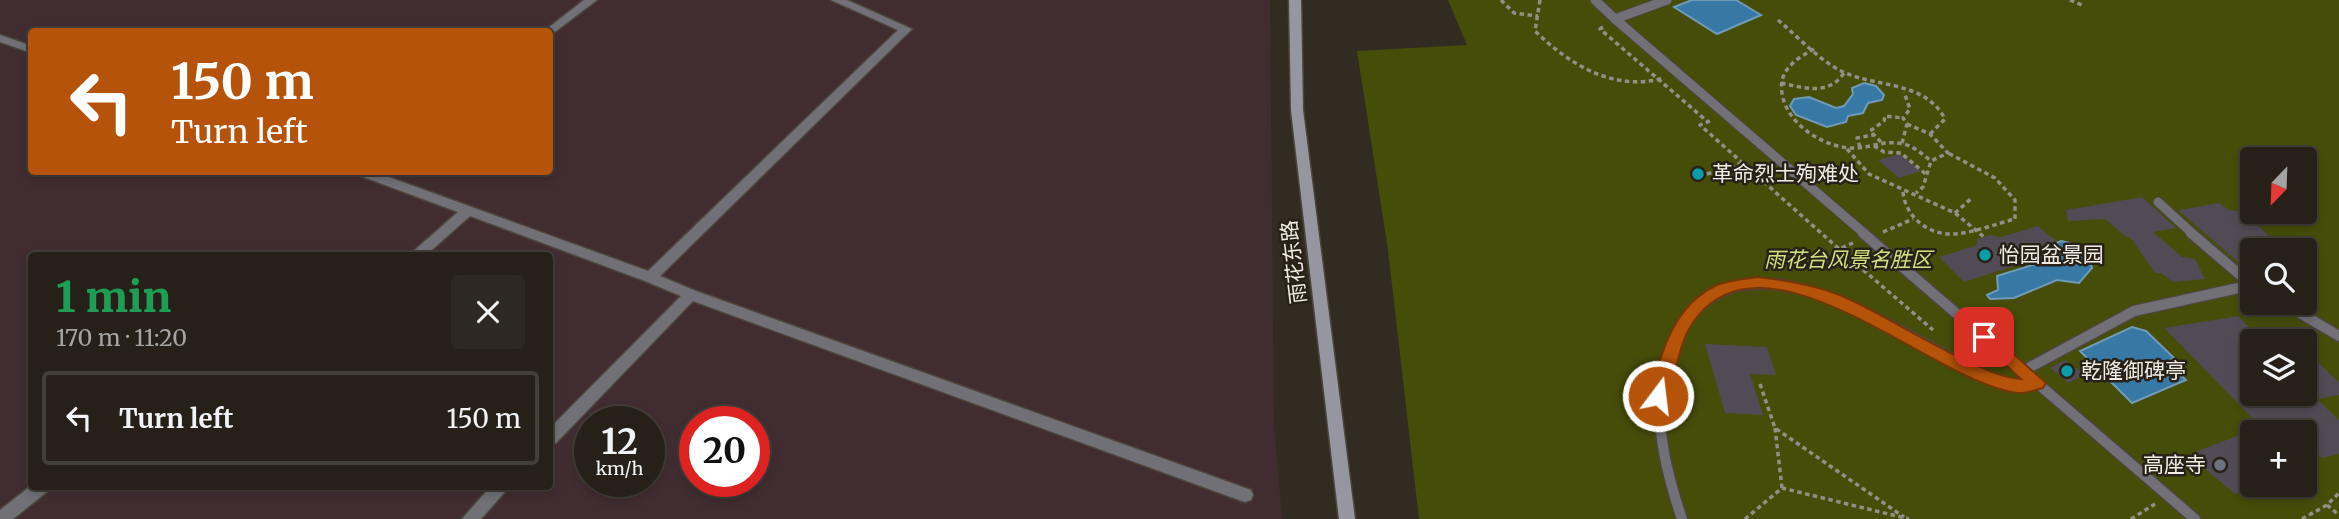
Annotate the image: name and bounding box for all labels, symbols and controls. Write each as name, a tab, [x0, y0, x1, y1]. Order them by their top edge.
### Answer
text: 150 m	[171, 51, 314, 112]
icon: left	[56, 56, 147, 147]
text: Turn left	[171, 112, 308, 152]
north arrow	[2240, 147, 2317, 224]
map controls	[2240, 147, 2317, 497]
place label: 革命烈士殉难处	[1712, 160, 1859, 187]
marker: 革命烈士殉难处	[1690, 166, 1706, 182]
street label: 雨花东路	[1275, 219, 1312, 305]
button: search	[2240, 238, 2317, 315]
place label: 怡园盆景园	[1999, 241, 2104, 268]
park label: 雨花台风景名胜区	[1764, 246, 1935, 273]
marker: 怡园盆景园	[1977, 247, 1993, 263]
text: 1 min	[56, 271, 171, 323]
button: close	[451, 275, 525, 349]
pin	[1954, 307, 2014, 367]
icon: arrive	[1965, 318, 2003, 356]
text: 170 m · 11:20	[56, 323, 187, 352]
button: layers	[2240, 329, 2317, 406]
place label: 乾隆御碑亭	[2081, 357, 2186, 384]
position arrow	[1621, 359, 1695, 433]
marker: 乾隆御碑亭	[2059, 363, 2075, 379]
icon: left	[60, 399, 98, 437]
text: Turn left	[119, 402, 233, 435]
text: 150 m	[447, 402, 521, 435]
speed limit sign: 20	[679, 406, 770, 497]
text: 12	[601, 420, 638, 464]
button: +	[2240, 420, 2317, 497]
place label: 高座寺	[2143, 451, 2206, 478]
text: km/h	[596, 457, 643, 480]
marker: 高座寺	[2212, 457, 2228, 473]

